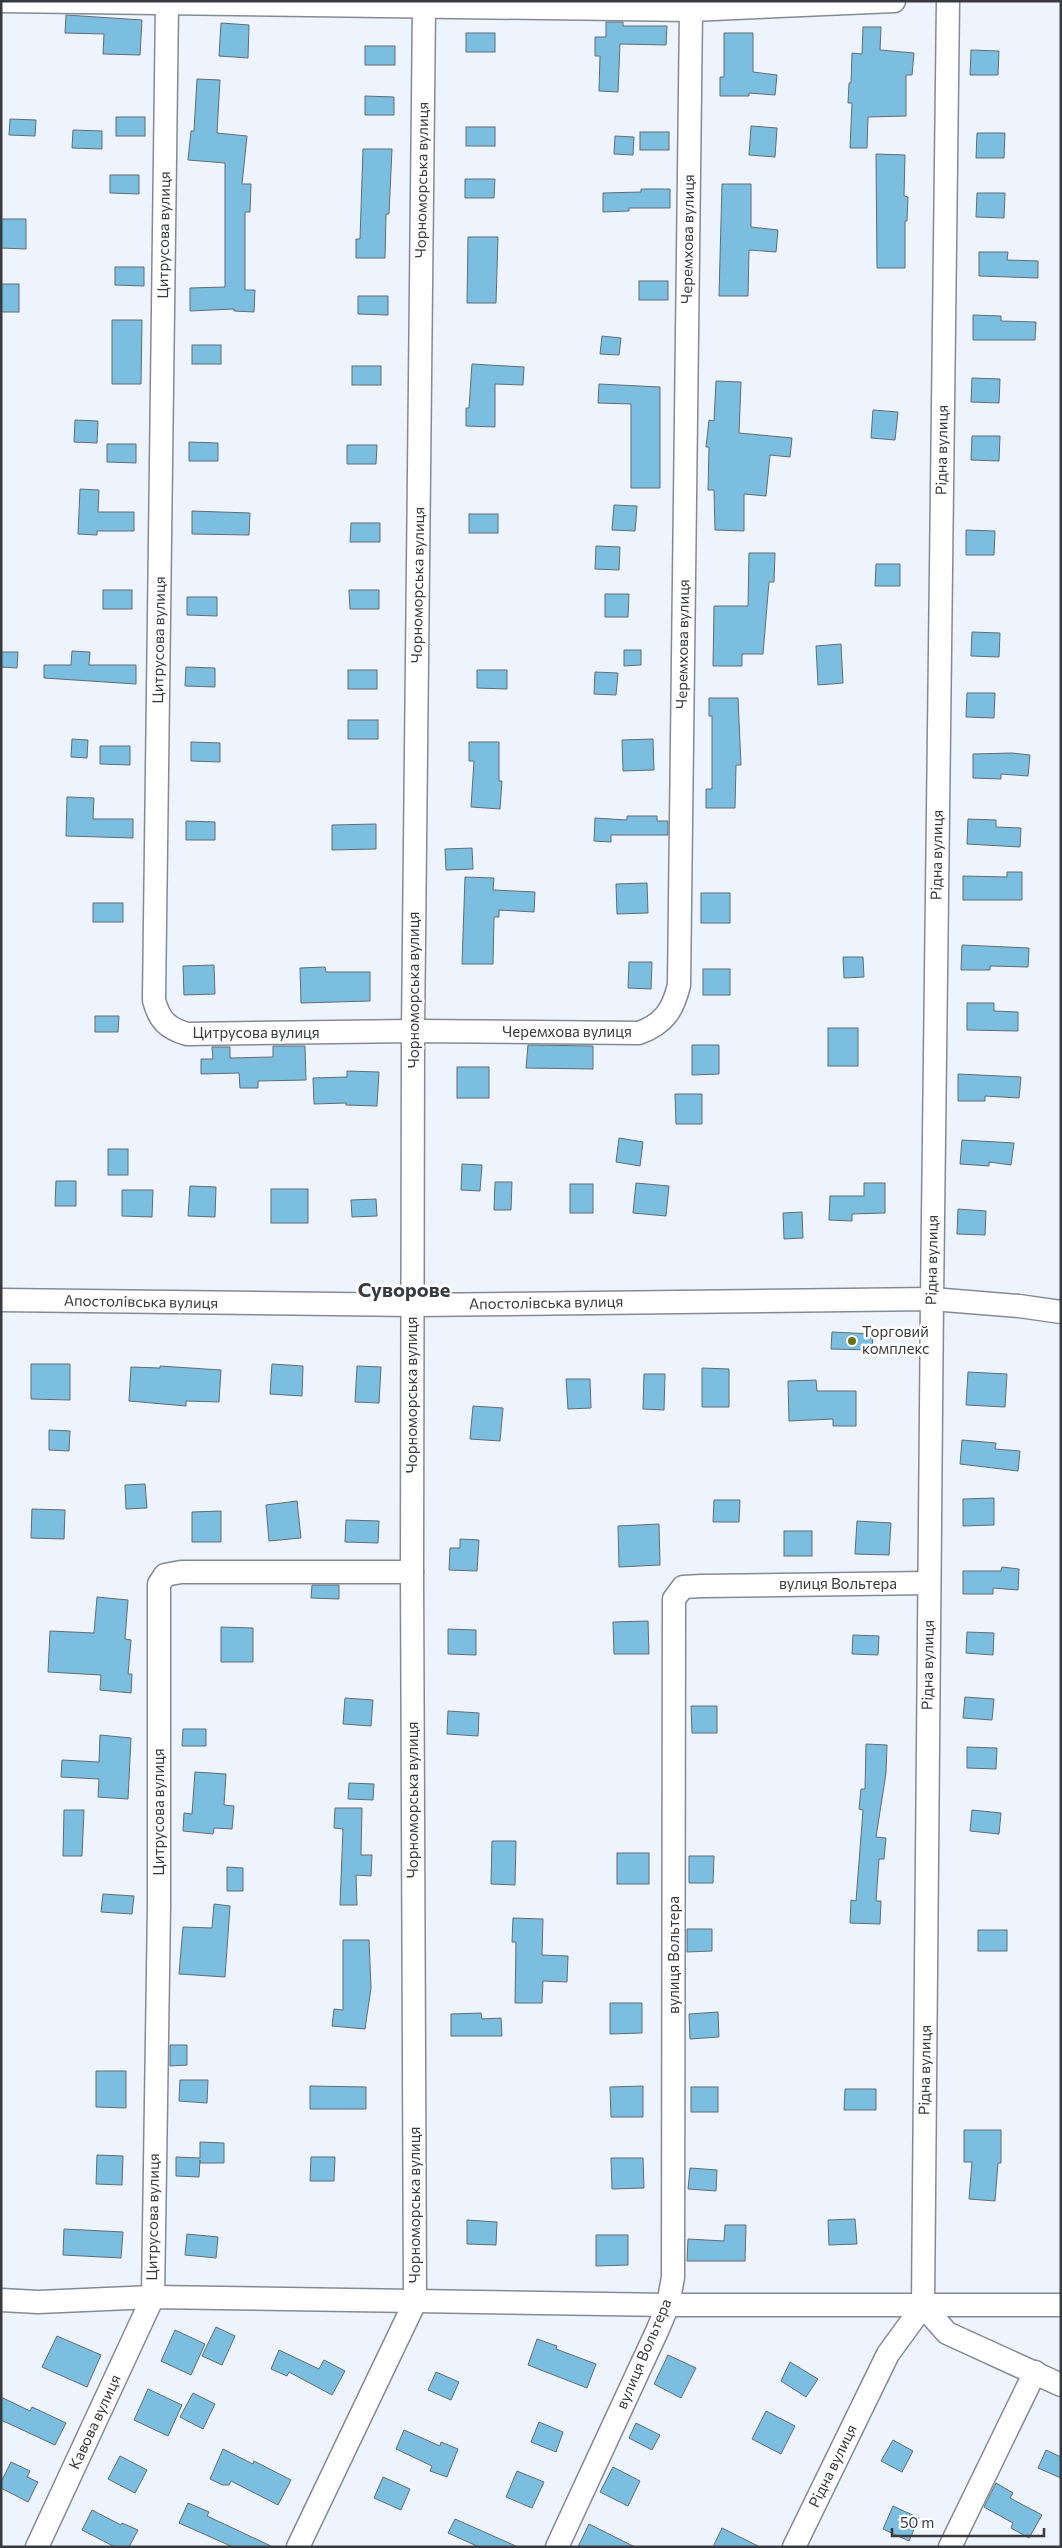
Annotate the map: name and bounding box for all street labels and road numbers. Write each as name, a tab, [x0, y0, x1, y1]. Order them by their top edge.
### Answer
street label: Чорноморська вулиця	[411, 102, 431, 258]
street label: Цитрусова вулиця	[153, 171, 173, 299]
street label: Черемхова вулиця	[677, 174, 697, 304]
street label: Рідна вулиця	[931, 405, 951, 495]
street label: Чорноморська вулиця	[407, 507, 427, 663]
street label: Цитрусова вулиця	[148, 576, 168, 704]
street label: Черемхова вулиця	[672, 579, 692, 709]
street label: Рідна вулиця	[926, 810, 946, 900]
street label: Чорноморська вулиця	[404, 912, 422, 1068]
street label: Черемхова вулиця	[502, 1022, 632, 1040]
street label: Цитрусова вулиця	[192, 1023, 320, 1041]
street label: Рідна вулиця	[921, 1215, 941, 1305]
street label: Апостолівська вулиця	[64, 1291, 218, 1311]
street label: Апостолівська вулиця	[469, 1292, 623, 1312]
street label: Чорноморська вулиця	[402, 1317, 420, 1473]
street label: вулиця Вольтера	[779, 1574, 897, 1592]
street label: Рідна вулиця	[917, 1620, 937, 1710]
street label: Чорноморська вулиця	[403, 1722, 421, 1878]
street label: Цитрусова вулиця	[149, 1748, 167, 1876]
street label: вулиця Вольтера	[664, 1896, 682, 2014]
street label: Рідна вулиця	[914, 2025, 934, 2115]
street label: Чорноморська вулиця	[405, 2127, 423, 2283]
street label: Цитрусова вулиця	[142, 2153, 162, 2281]
street label: вулиця Вольтера	[612, 2296, 674, 2411]
street label: Кавова вулиця	[64, 2371, 124, 2472]
street label: Рідна вулиця	[804, 2421, 860, 2510]

